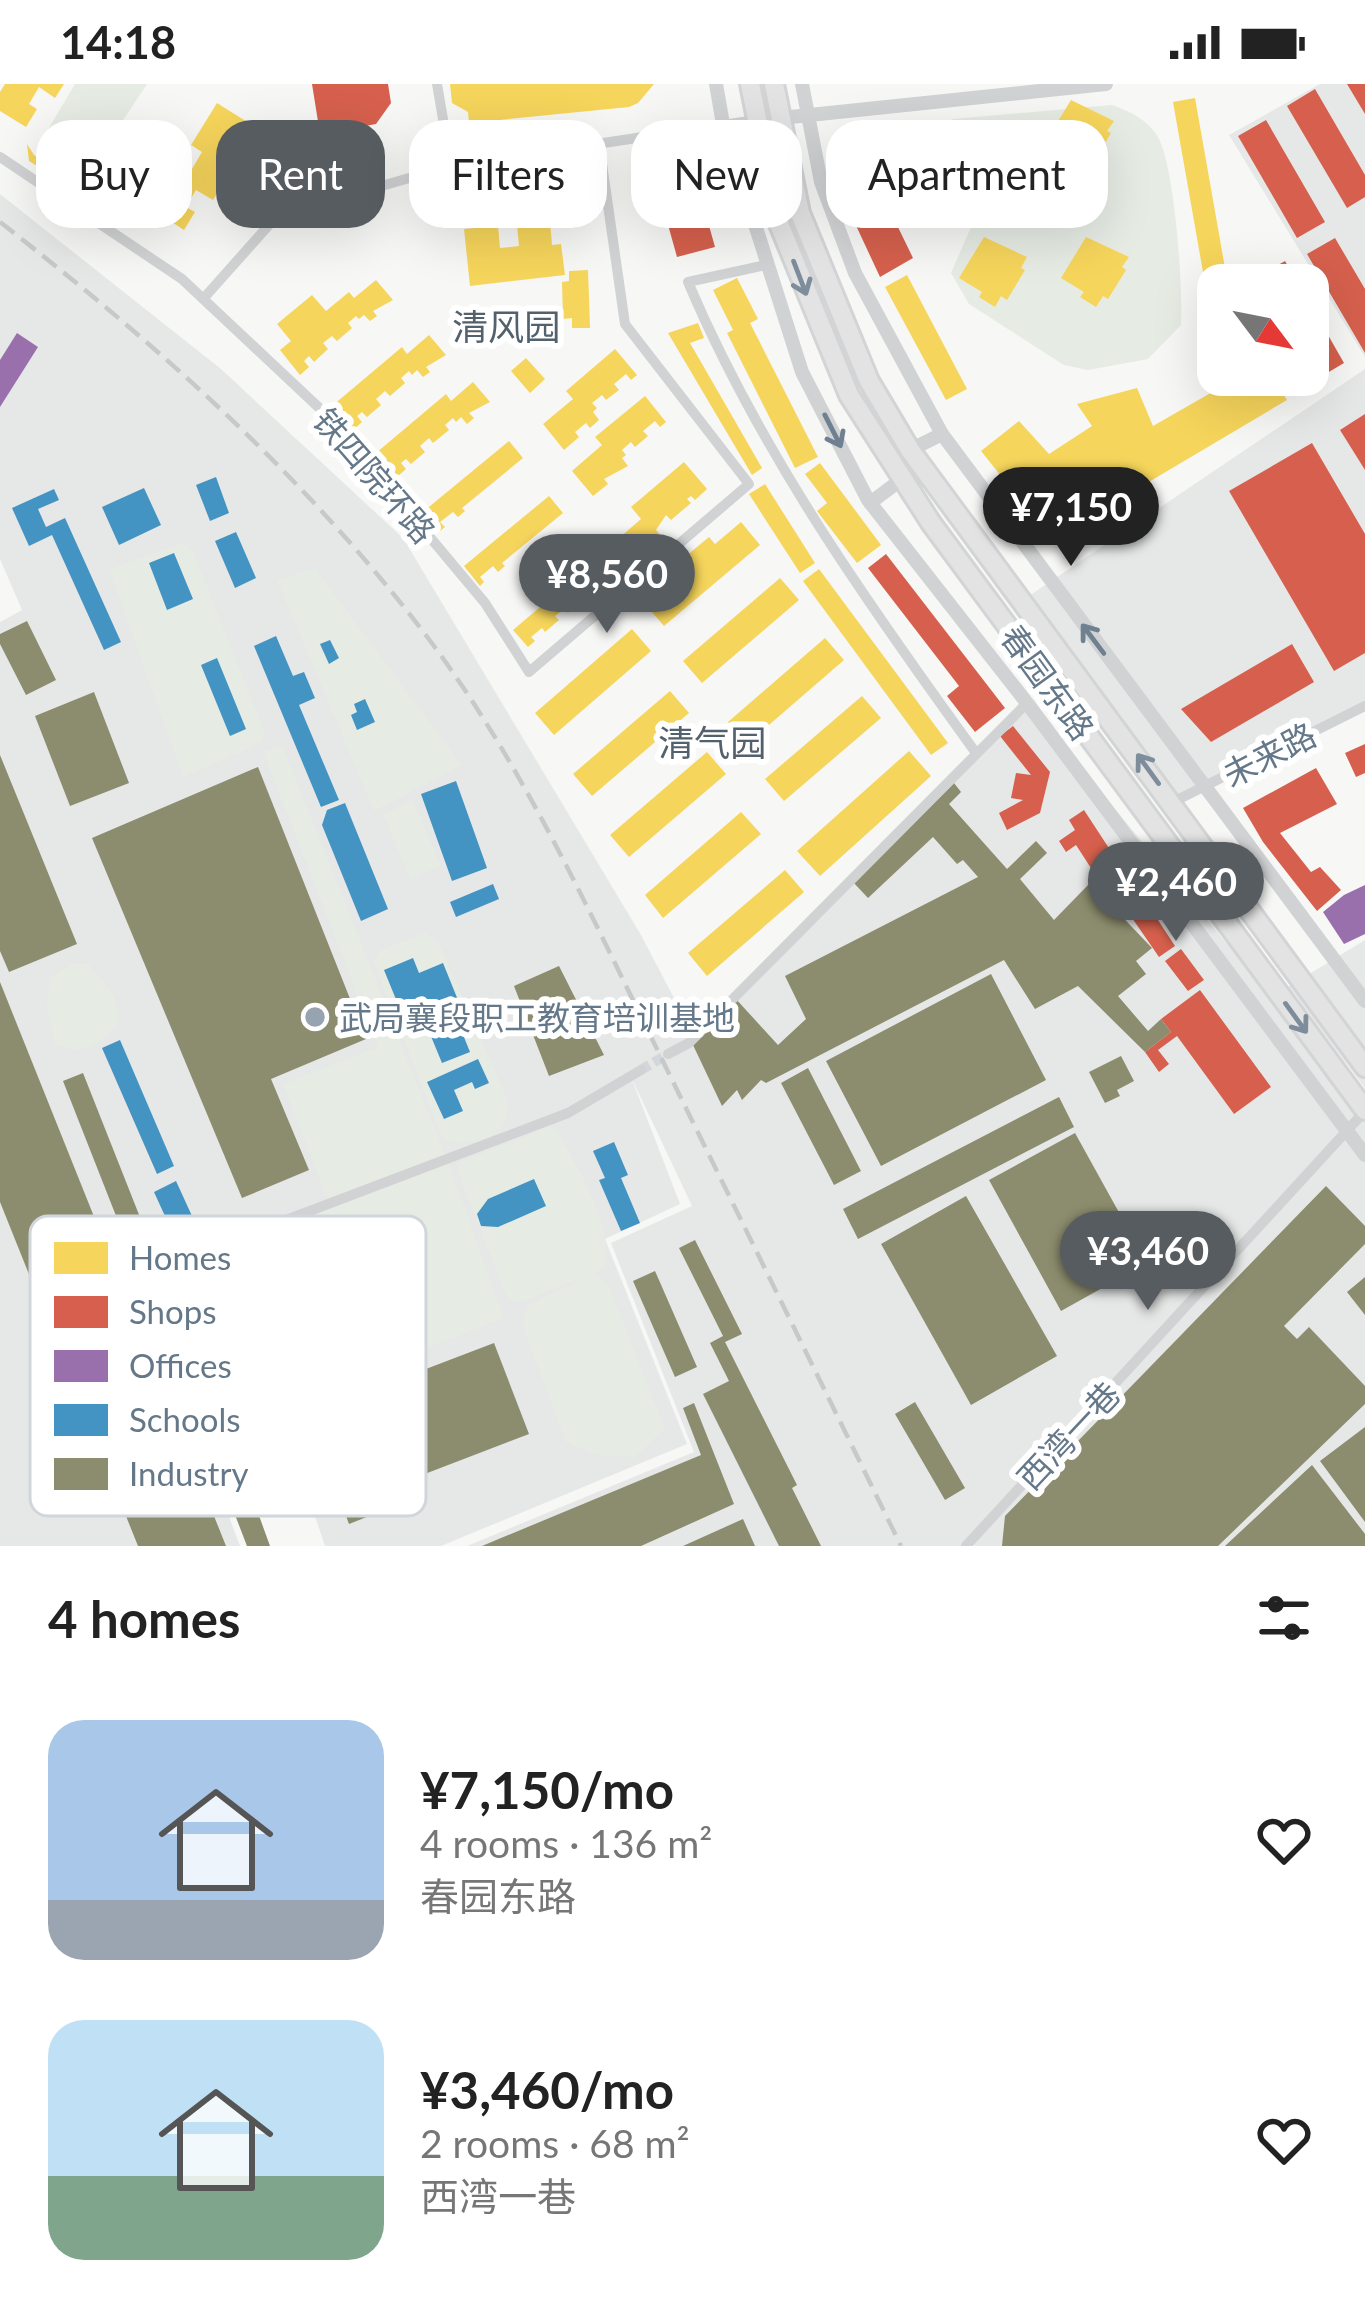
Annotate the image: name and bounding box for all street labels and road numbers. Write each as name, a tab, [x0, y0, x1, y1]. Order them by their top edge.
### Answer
street label: 铁四院环路	[306, 400, 444, 550]
street label: 春园东路	[993, 617, 1103, 747]
street label: 未来路	[1216, 714, 1322, 794]
street label: 西湾一巷	[1008, 1373, 1128, 1497]

